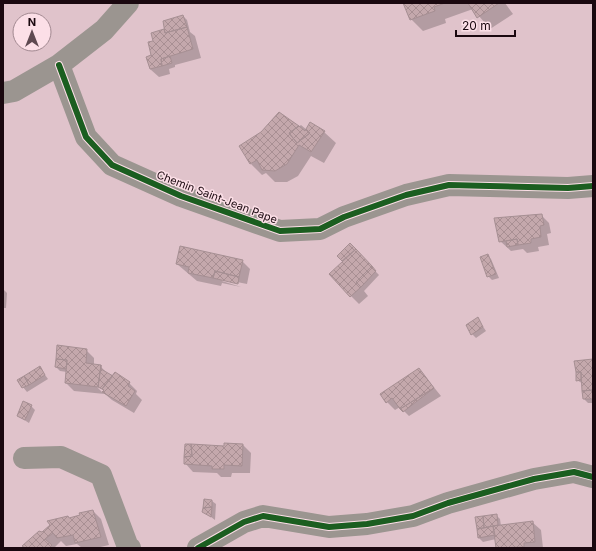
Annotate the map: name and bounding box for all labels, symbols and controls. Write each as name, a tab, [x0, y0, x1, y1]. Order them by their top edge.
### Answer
north arrow	[12, 12, 52, 52]
scale bar	[456, 12, 515, 38]
text: N	[28, 15, 36, 29]
text: 20 m	[462, 18, 491, 33]
street label: Chemin Saint-Jean Pape	[155, 168, 279, 226]

